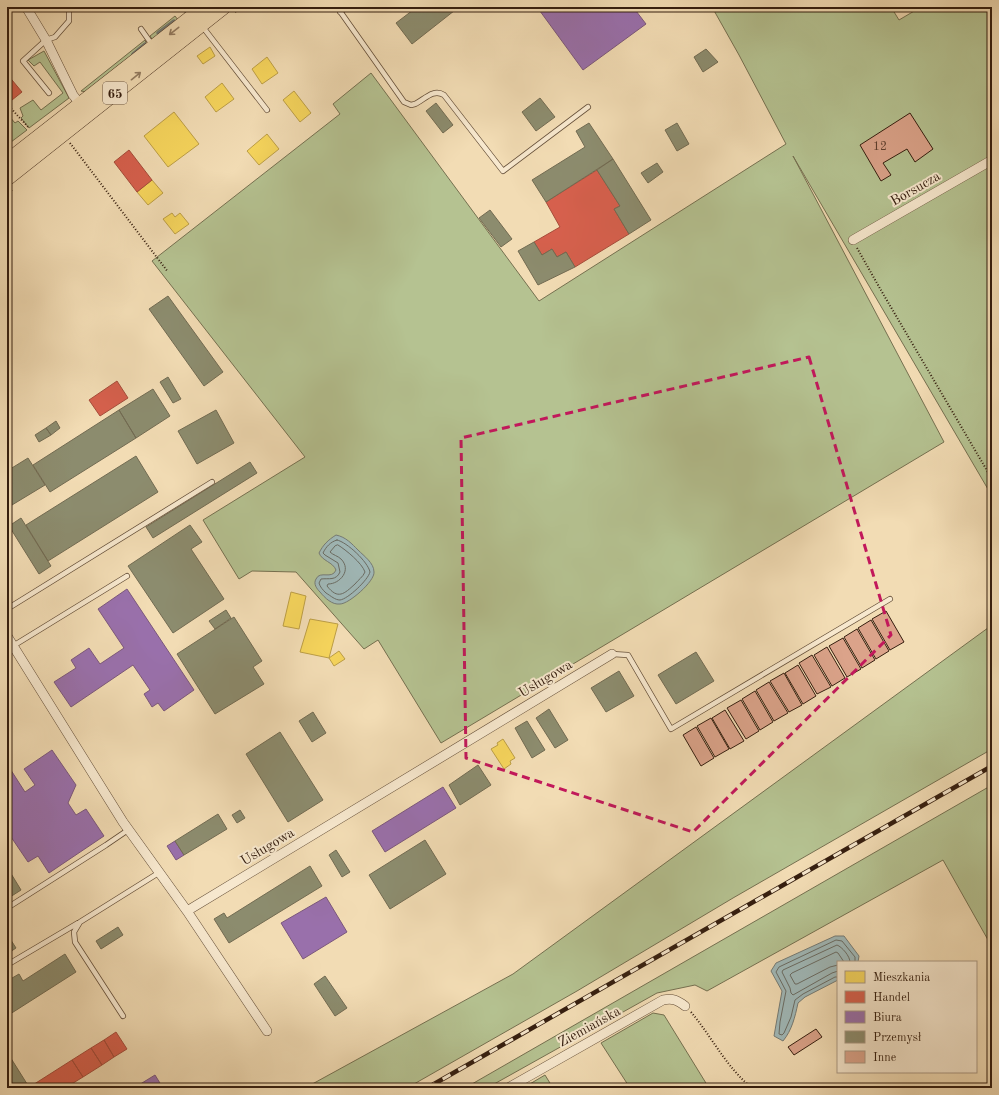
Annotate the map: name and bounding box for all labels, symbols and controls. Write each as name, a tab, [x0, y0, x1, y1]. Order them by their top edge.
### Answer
one-way arrow	[169, 27, 180, 36]
one-way arrow	[131, 71, 142, 80]
road number: 65	[103, 82, 127, 104]
house number: 12	[873, 141, 887, 153]
street label: Borsucza	[888, 169, 943, 209]
street label: Usługowa	[516, 657, 575, 700]
street label: Usługowa	[238, 825, 297, 868]
legend	[837, 961, 977, 1073]
text: Mieszkania	[873, 972, 930, 984]
text: Handel	[873, 992, 910, 1004]
street label: Ziemiańska	[556, 1004, 623, 1050]
text: Biura	[873, 1012, 902, 1024]
text: Przemysł	[873, 1032, 922, 1044]
text: Inne	[873, 1052, 897, 1064]

